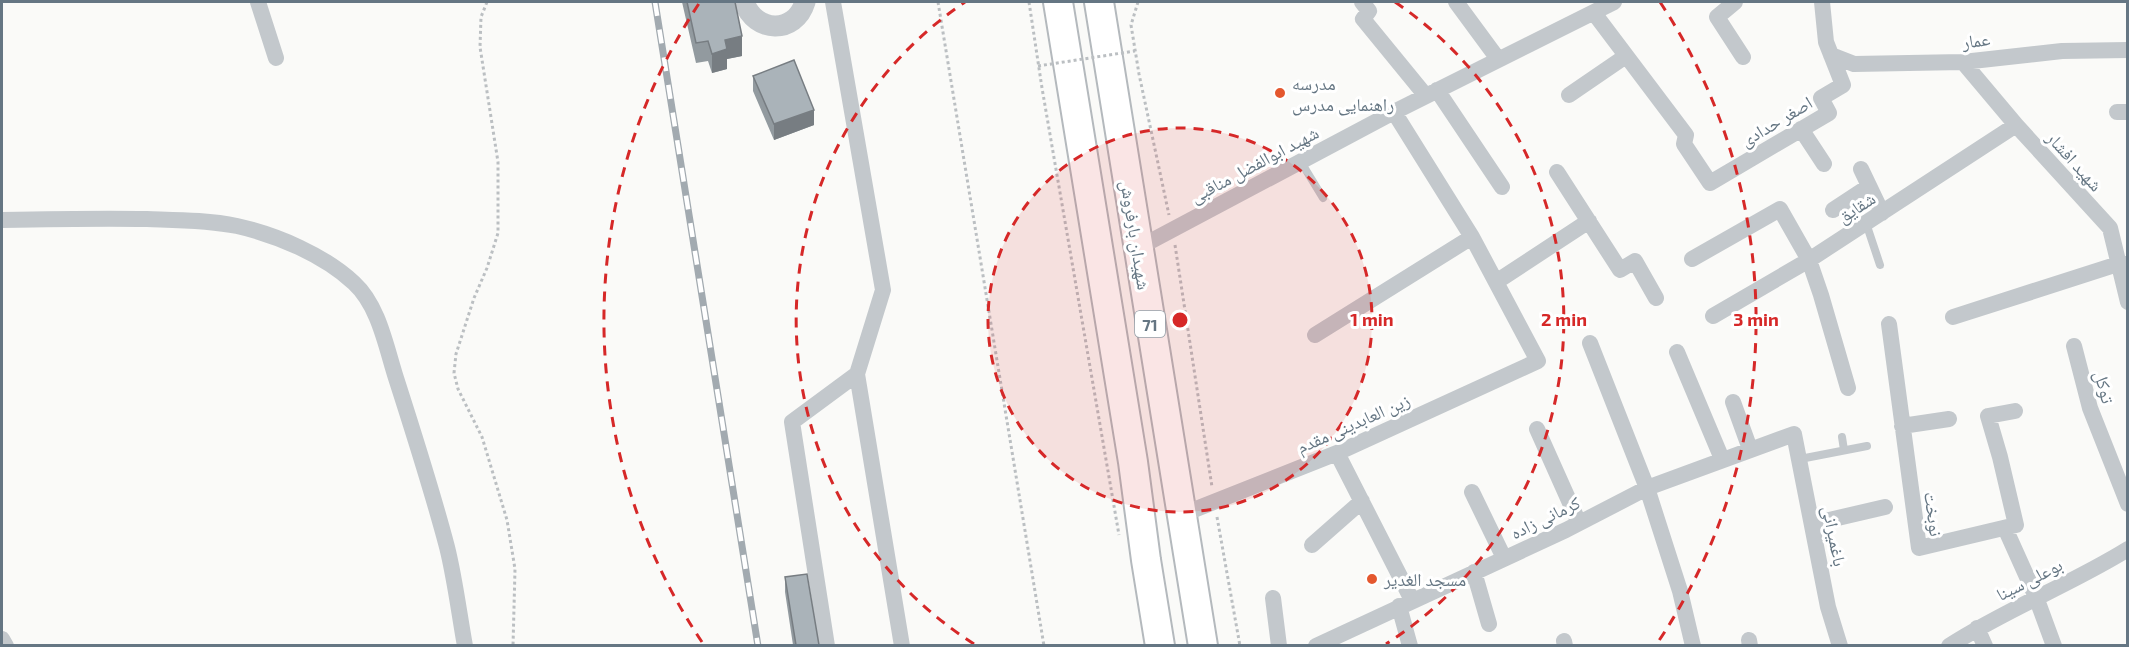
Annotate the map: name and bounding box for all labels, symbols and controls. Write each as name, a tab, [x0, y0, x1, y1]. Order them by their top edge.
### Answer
street label: عمار	[1960, 27, 1991, 53]
place label: مدرسه راهنمایی مدرس	[1292, 72, 1394, 116]
marker: مدرسه راهنمایی مدرس	[1273, 86, 1287, 100]
street label: اصغر حدادی	[1736, 91, 1816, 152]
street label: شهید ابوالفضل مناقبی	[1186, 121, 1322, 208]
street label: شهید افشار	[2042, 126, 2108, 196]
street label: شهیدان بارفروش	[1116, 179, 1156, 291]
street label: شقایق	[1833, 187, 1880, 228]
text: 1 min	[1350, 308, 1394, 330]
text: 2 min	[1541, 308, 1587, 330]
text: 3 min	[1733, 308, 1779, 330]
centre of rings	[1170, 310, 1190, 330]
road number: 71	[1135, 311, 1165, 337]
street label: توکل	[2089, 368, 2120, 406]
street label: زین العابدینی مقدم	[1293, 388, 1414, 460]
street label: کرمانی زاده	[1507, 490, 1584, 544]
street label: نوبخت	[1919, 490, 1948, 538]
street label: باغمیرانی	[1817, 504, 1852, 568]
street label: بوعلی سینا	[1992, 553, 2066, 606]
place label: مسجد الغدیر	[1383, 568, 1466, 590]
marker: مسجد الغدیر	[1365, 572, 1379, 586]

